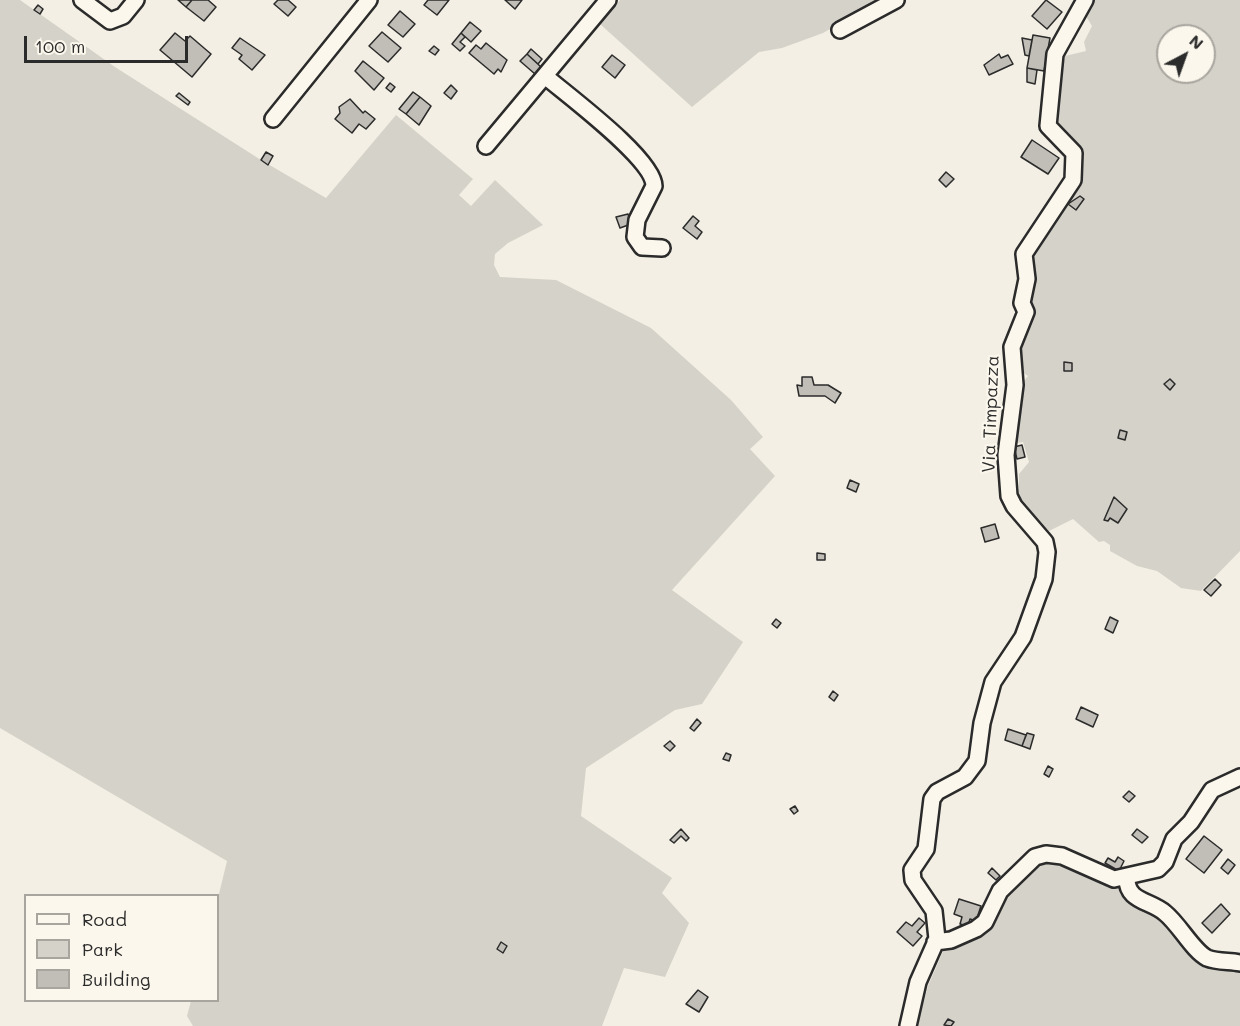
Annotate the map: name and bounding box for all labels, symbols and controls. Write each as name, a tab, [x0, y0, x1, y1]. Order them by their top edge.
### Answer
scale bar	[27, 24, 190, 62]
north arrow	[1156, 24, 1216, 84]
text: N	[1185, 30, 1208, 53]
text: 100 m	[35, 34, 85, 58]
street label: Via Timpazza	[978, 355, 1004, 473]
legend	[24, 894, 219, 1002]
text: Road	[82, 907, 127, 931]
text: Park	[82, 937, 123, 961]
text: Building	[82, 967, 150, 991]

